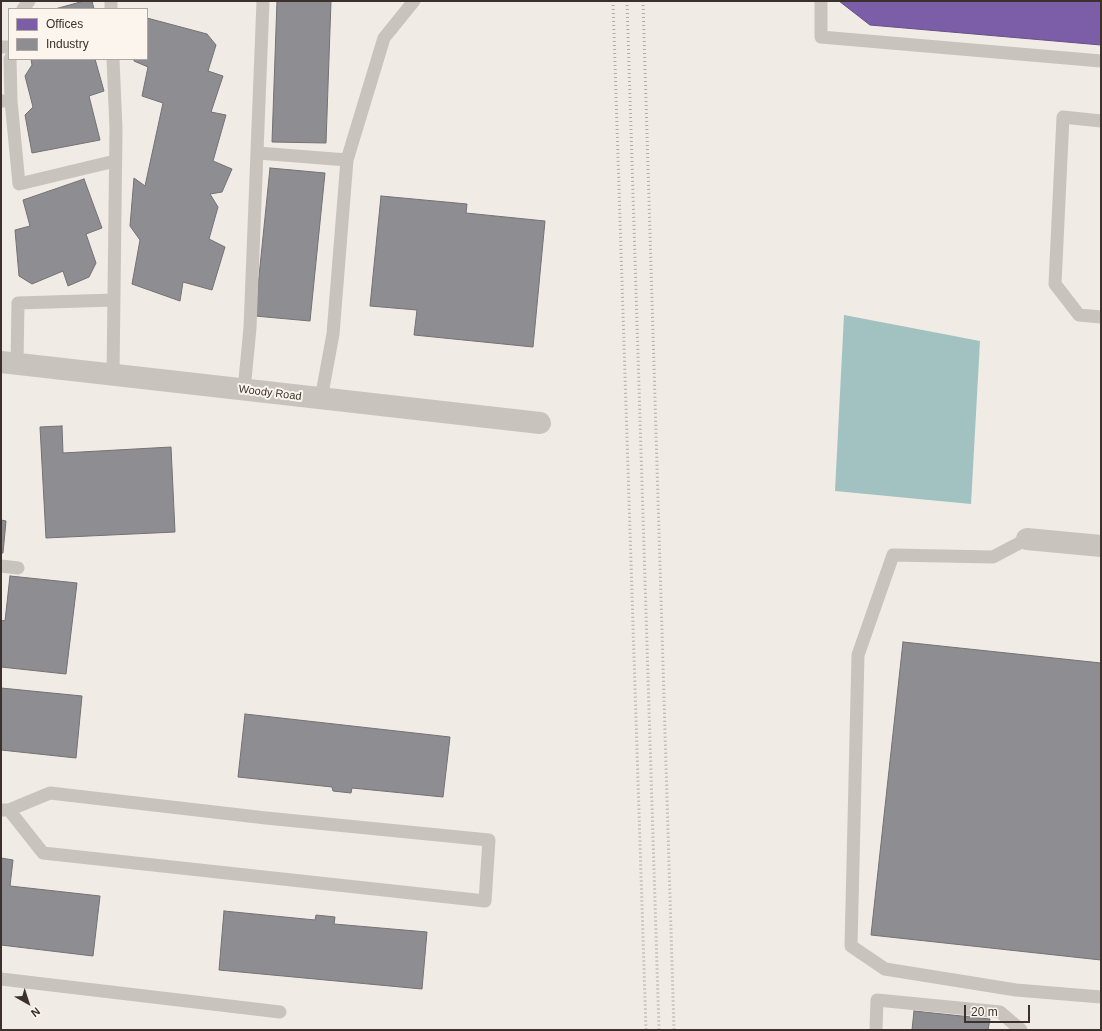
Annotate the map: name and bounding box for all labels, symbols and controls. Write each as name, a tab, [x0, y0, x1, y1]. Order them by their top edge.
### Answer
legend	[8, 8, 148, 60]
text: Offices	[46, 17, 83, 31]
text: Industry	[46, 37, 89, 51]
street label: Woody Road	[238, 383, 302, 403]
north arrow	[8, 983, 48, 1023]
scale bar	[966, 997, 1032, 1023]
text: N	[29, 1005, 42, 1019]
text: 20 m	[971, 1005, 998, 1019]

